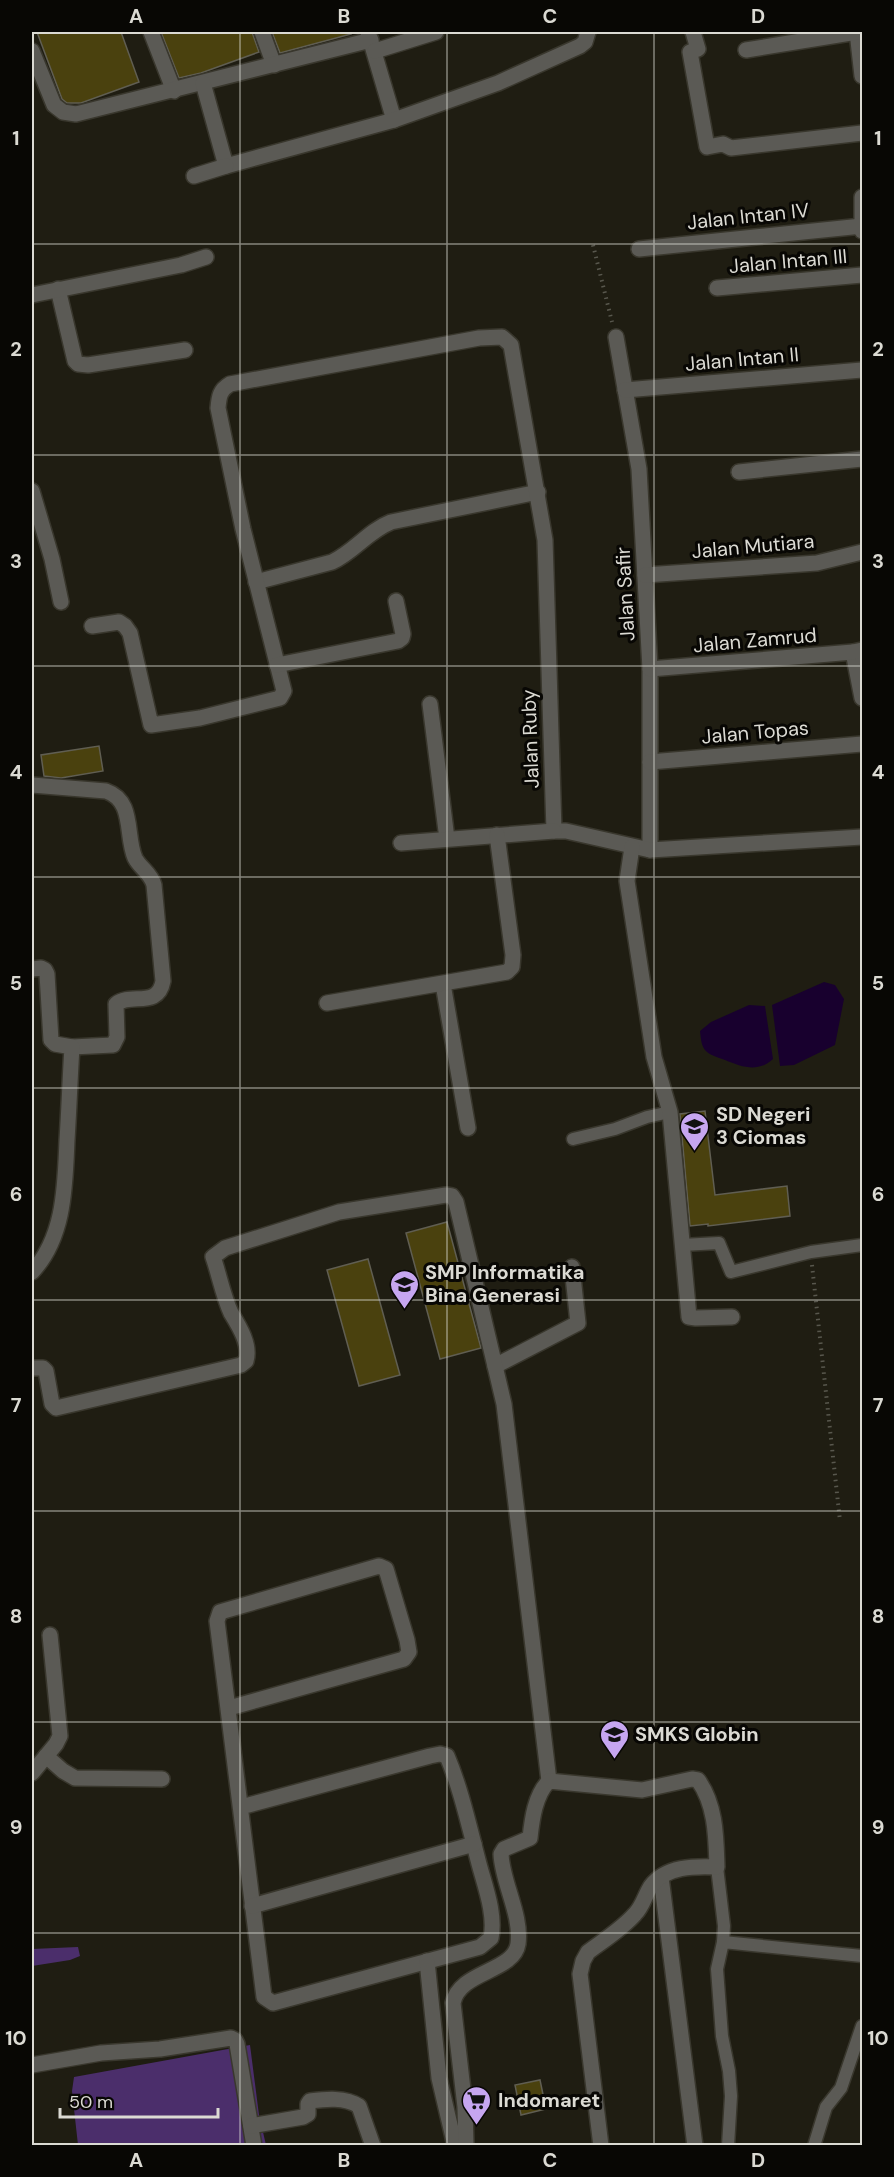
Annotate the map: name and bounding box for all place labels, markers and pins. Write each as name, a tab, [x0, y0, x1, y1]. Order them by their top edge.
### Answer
place label: SD Negeri 3 Ciomas	[716, 1101, 811, 1150]
school or university icon: SD Negeri 3 Ciomas	[679, 1110, 711, 1152]
place label: SMP Informatika Bina Generasi	[425, 1259, 584, 1308]
school or university icon: SMP Informatika Bina Generasi	[388, 1268, 420, 1310]
school or university icon: SMKS Globin	[598, 1718, 630, 1760]
place label: SMKS Globin	[635, 1721, 759, 1747]
supermarket icon: Indomaret	[461, 2084, 493, 2126]
place label: Indomaret	[498, 2087, 600, 2113]

